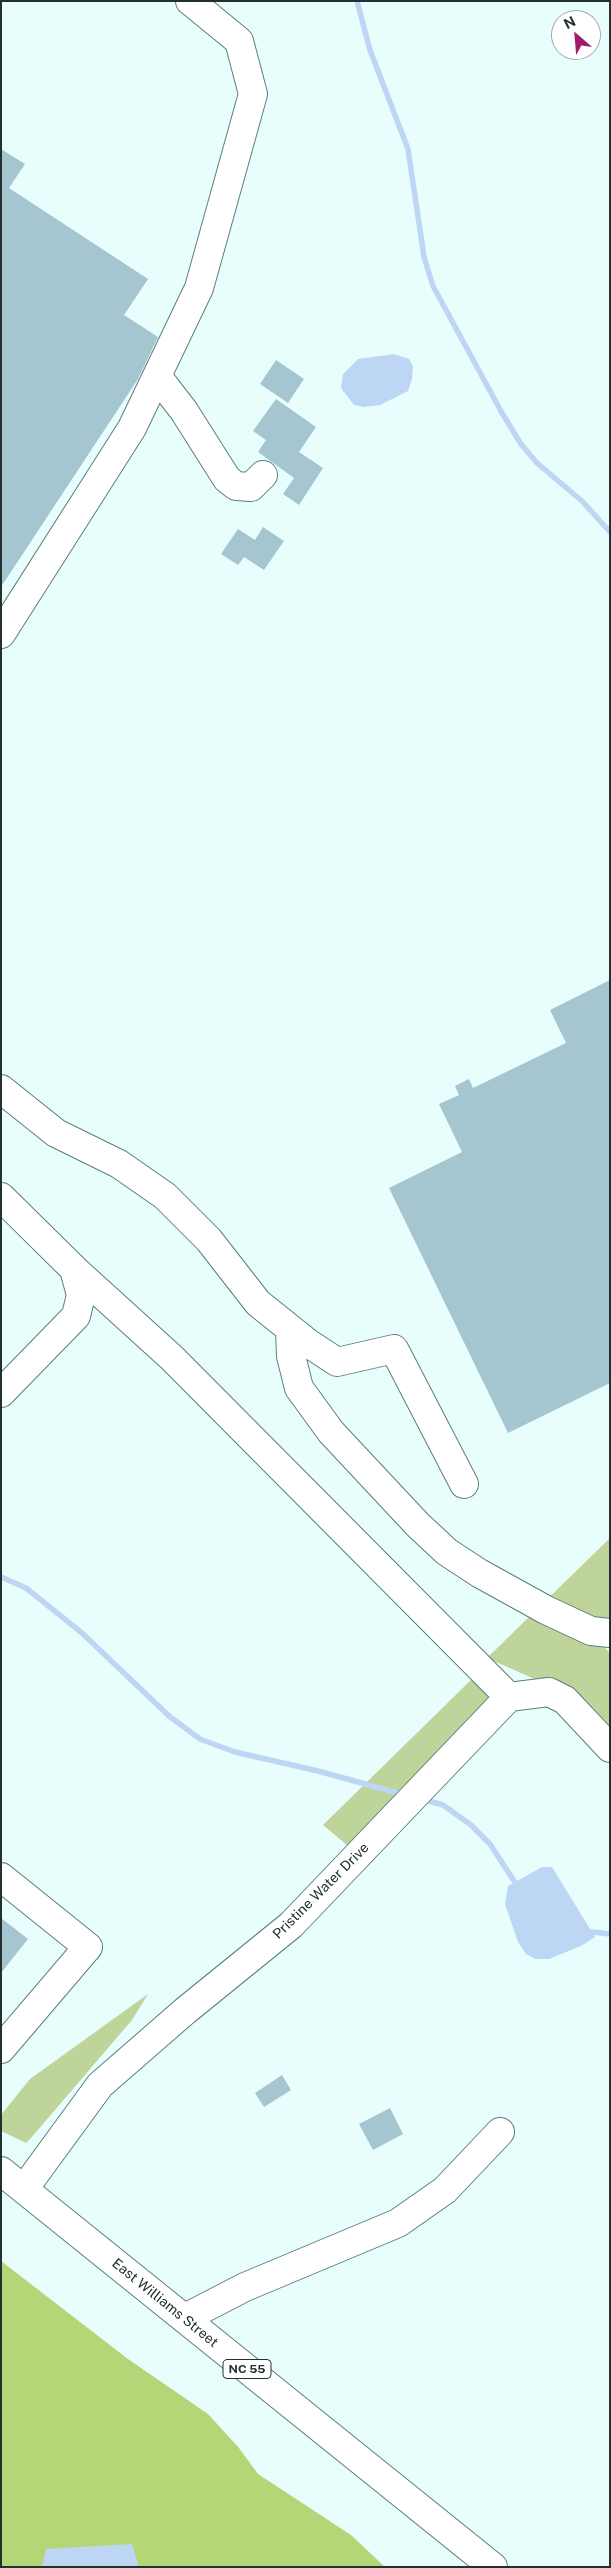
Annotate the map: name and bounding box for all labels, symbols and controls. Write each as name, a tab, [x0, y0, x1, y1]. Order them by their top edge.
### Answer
north arrow	[551, 10, 601, 60]
text: N	[561, 13, 578, 32]
street label: Pristine Water Drive	[269, 1839, 373, 1943]
street label: East Williams Street	[109, 2255, 221, 2351]
road number: NC 55	[223, 2360, 271, 2378]

